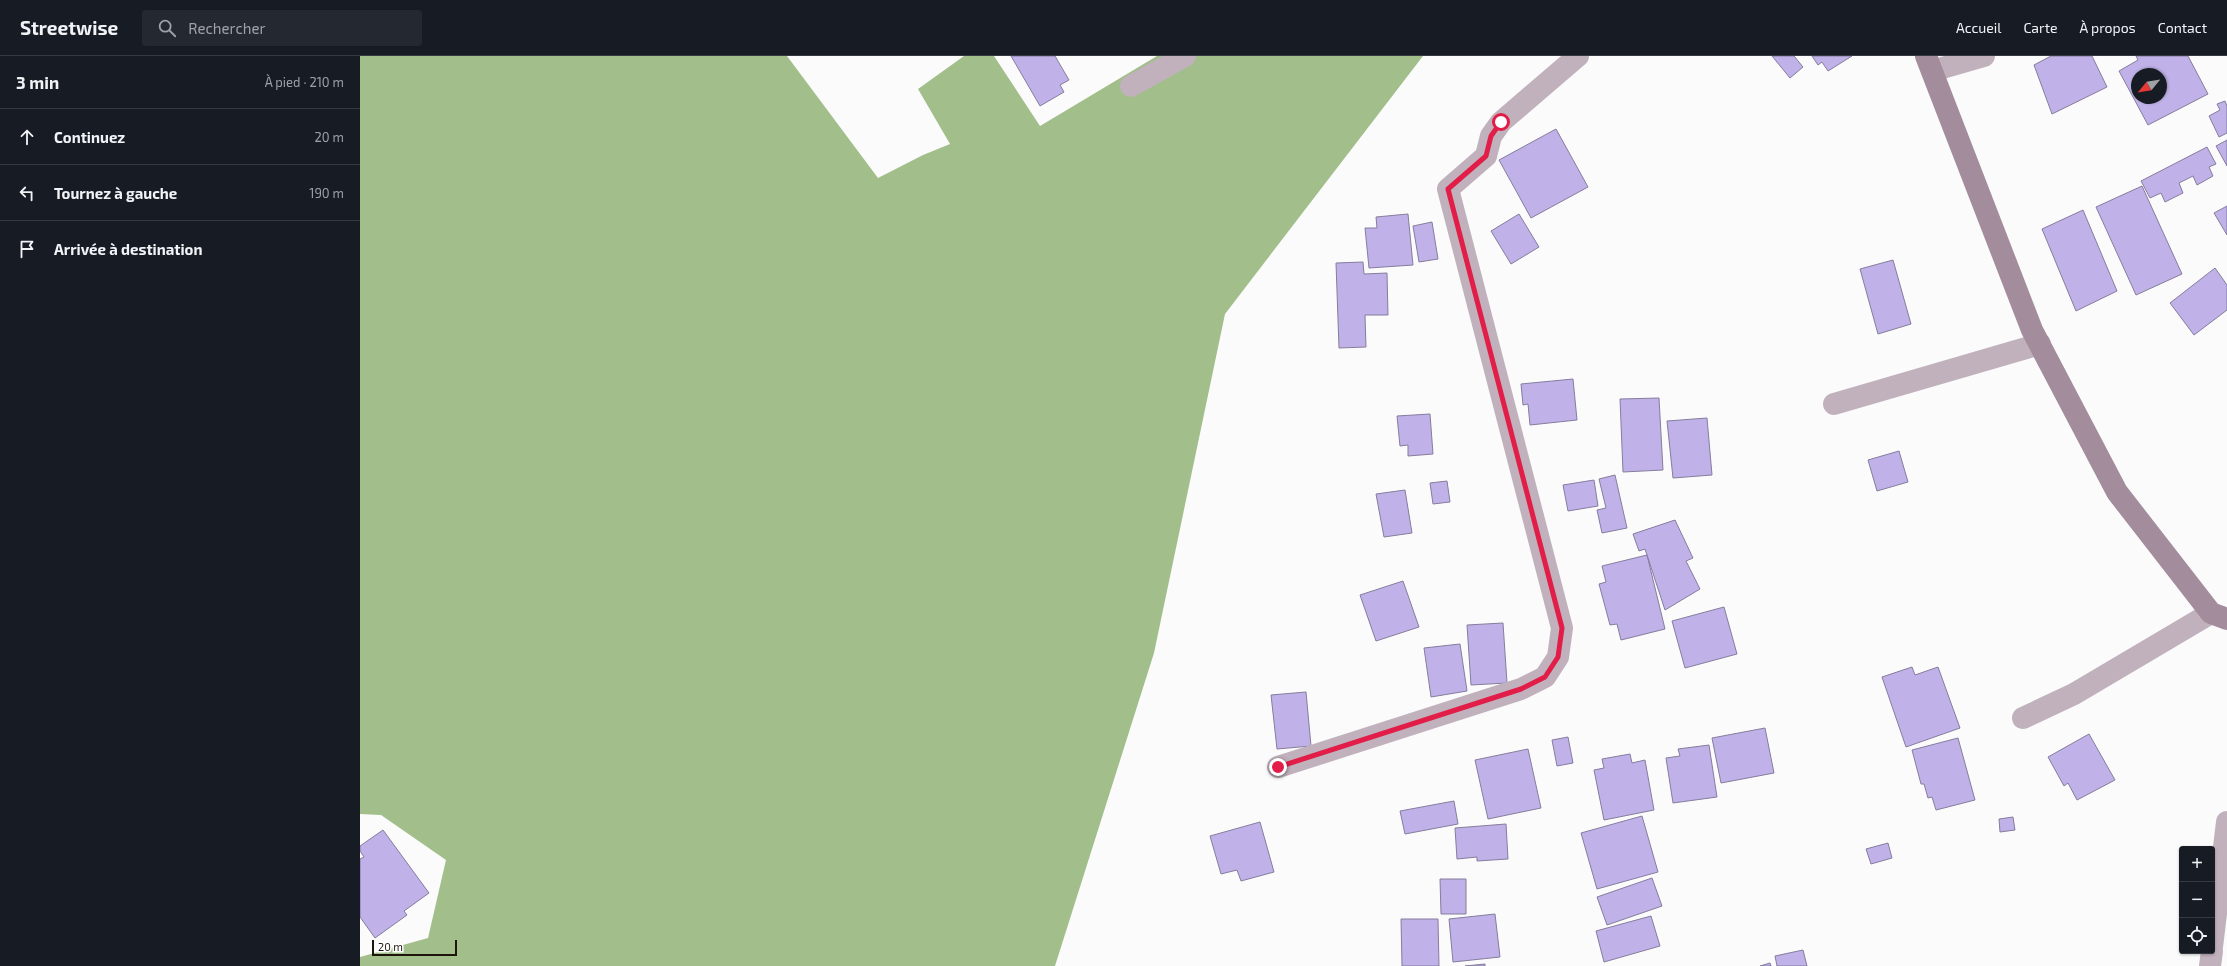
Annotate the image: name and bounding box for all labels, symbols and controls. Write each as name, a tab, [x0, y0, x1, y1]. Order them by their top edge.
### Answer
search box	[142, 10, 422, 46]
text: Streetwise	[20, 16, 118, 39]
icon: search	[156, 17, 178, 39]
text: Rechercher	[188, 19, 266, 37]
text: Accueil	[1956, 19, 2001, 36]
text: Carte	[2023, 19, 2058, 36]
text: À propos	[2080, 19, 2136, 36]
text: Contact	[2158, 19, 2207, 36]
north arrow	[2131, 68, 2167, 104]
text: 3 min	[16, 72, 59, 92]
text: À pied · 210 m	[265, 74, 344, 90]
route start	[1492, 113, 1510, 131]
icon: ahead	[16, 126, 38, 148]
text: Continuez	[54, 128, 125, 146]
text: 20 m	[315, 129, 344, 145]
icon: left	[16, 182, 38, 204]
text: Tournez à gauche	[54, 184, 177, 202]
text: 190 m	[309, 185, 344, 201]
icon: arrive	[16, 238, 38, 260]
text: Arrivée à destination	[54, 240, 202, 258]
route end	[1269, 758, 1287, 776]
map controls	[2179, 846, 2215, 954]
button: +	[2179, 846, 2215, 882]
button: −	[2179, 882, 2215, 918]
button: locate	[2179, 918, 2215, 954]
scale bar	[372, 938, 457, 957]
text: 20 m	[378, 940, 403, 953]

